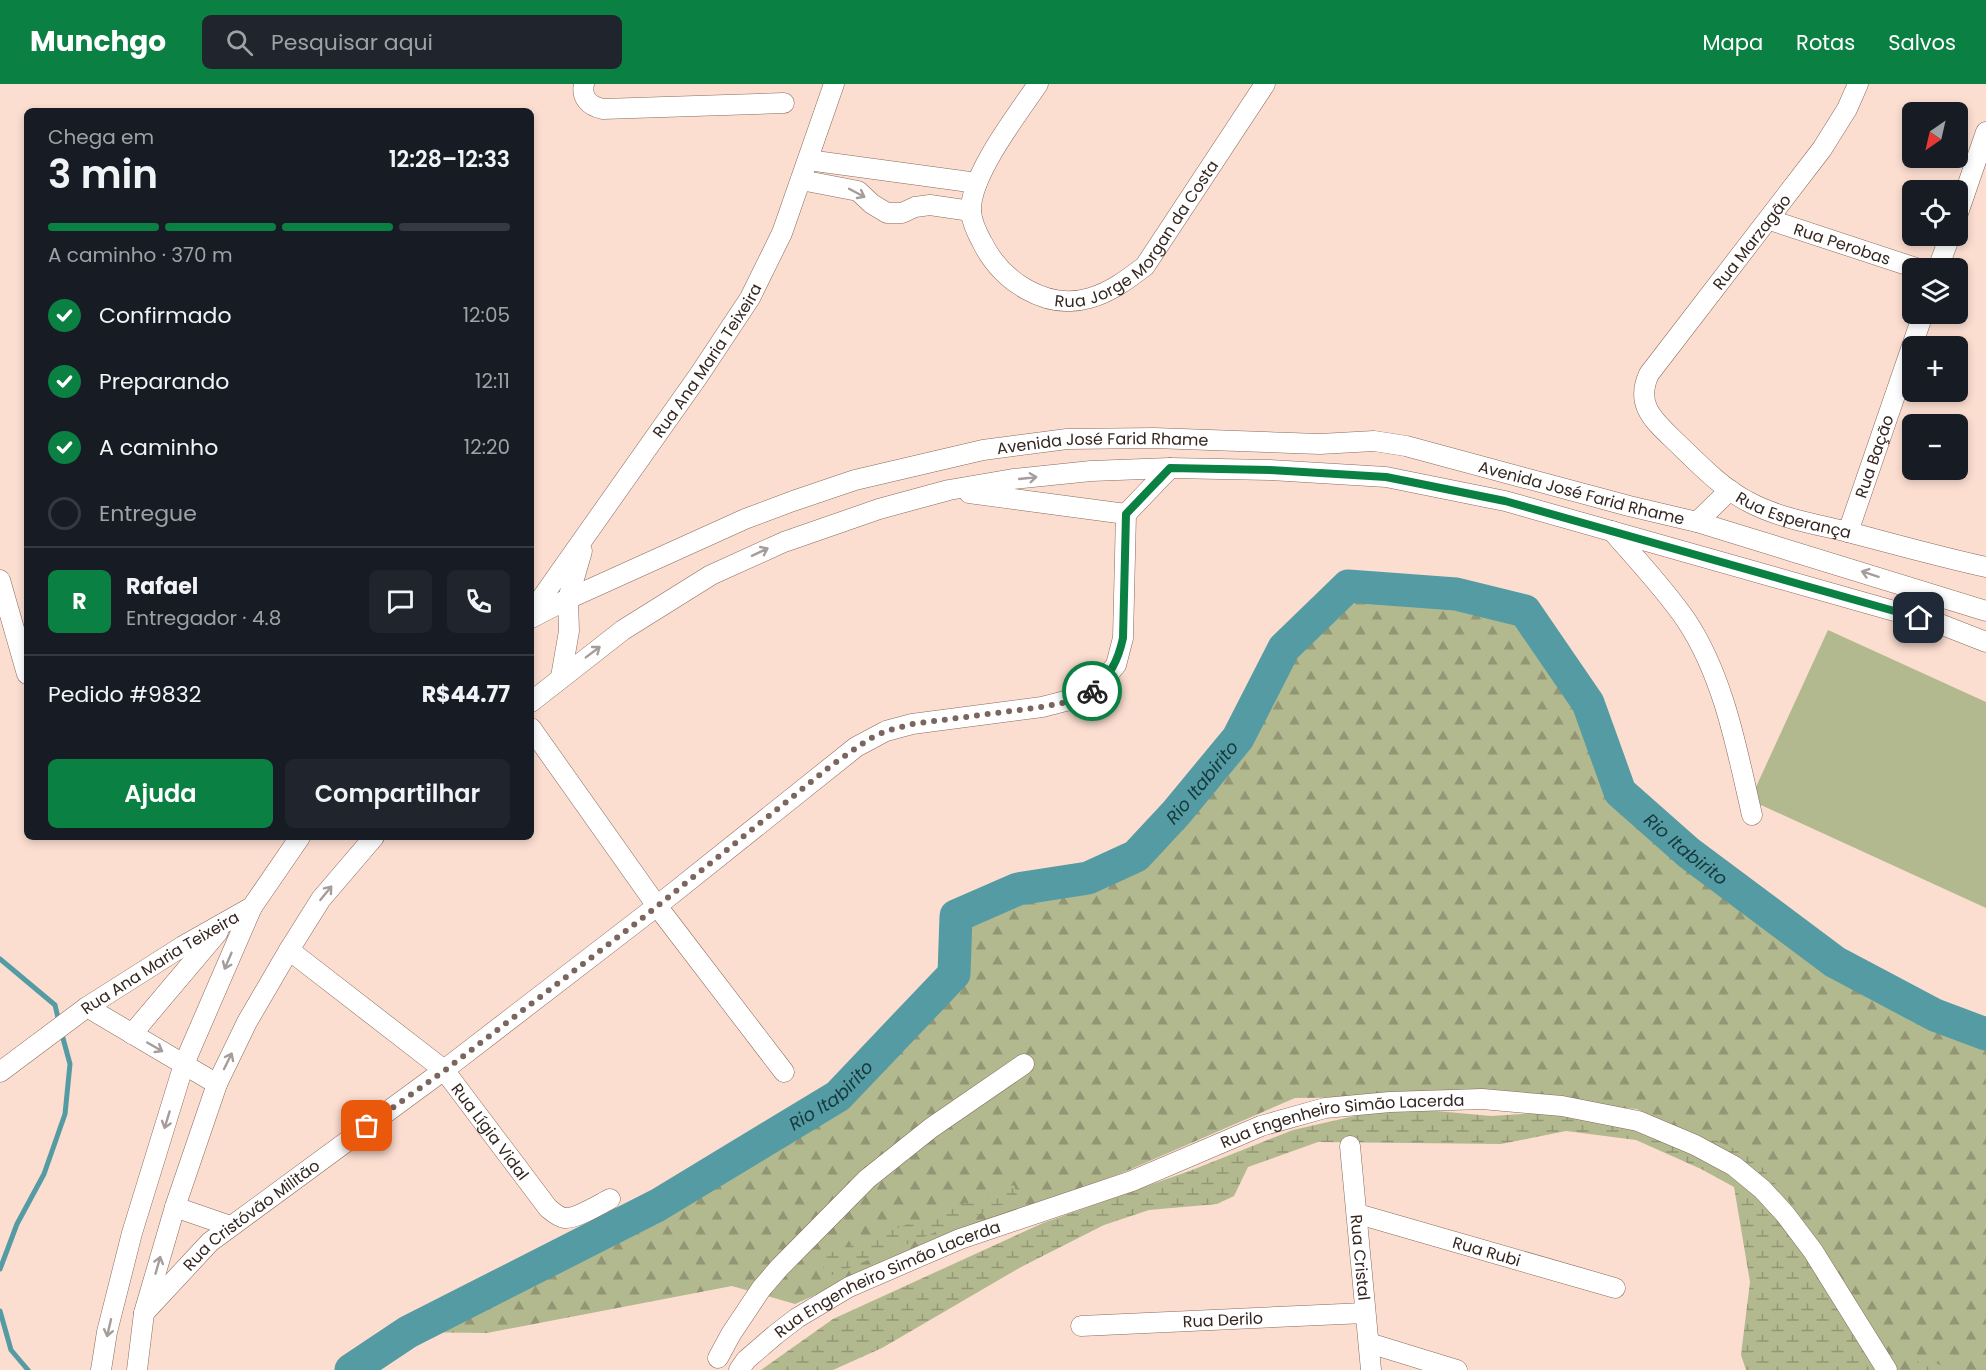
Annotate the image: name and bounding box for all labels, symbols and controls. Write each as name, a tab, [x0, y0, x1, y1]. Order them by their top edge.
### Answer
search box	[202, 15, 622, 69]
text: Munchgo	[30, 22, 166, 61]
icon: search	[223, 26, 256, 59]
text: Pesquisar aqui	[271, 27, 433, 58]
text: Mapa	[1702, 28, 1763, 57]
text: Rotas	[1796, 28, 1855, 57]
text: Salvos	[1888, 28, 1956, 57]
north arrow	[1902, 102, 1968, 168]
map controls	[1902, 102, 1968, 480]
text: Chega em	[48, 123, 154, 151]
text: 12:28–12:33	[389, 144, 510, 175]
text: 3 min	[48, 147, 158, 202]
street label: Rua Jorge Morgan da Costa	[1053, 155, 1223, 313]
button: locate	[1902, 180, 1968, 246]
one-way arrow	[848, 187, 865, 199]
street label: Rua Marzagão	[1707, 189, 1797, 295]
street label: Rua Perobas	[1791, 217, 1894, 270]
text: A caminho · 370 m	[48, 241, 233, 269]
button: layers	[1902, 258, 1968, 324]
street label: Rua Ana Maria Teixeira	[647, 279, 767, 442]
icon: check	[48, 299, 81, 332]
text: Confirmado	[99, 300, 232, 331]
text: 12:05	[463, 301, 510, 329]
button: +	[1902, 336, 1968, 402]
icon: check	[48, 365, 81, 398]
text: Preparando	[99, 366, 229, 397]
text: 12:11	[475, 367, 510, 395]
street label: Rua Bação	[1849, 412, 1899, 501]
button: −	[1902, 414, 1968, 480]
street label: Avenida José Farid Rhame	[995, 426, 1209, 460]
icon: check	[48, 431, 81, 464]
text: A caminho	[99, 432, 218, 463]
text: 12:20	[464, 433, 510, 461]
street label: Avenida José Farid Rhame	[1476, 455, 1687, 530]
one-way arrow	[1017, 472, 1037, 483]
street label: Rua Esperança	[1732, 486, 1854, 544]
text: Entregue	[99, 498, 197, 529]
one-way arrow	[751, 546, 769, 557]
one-way arrow	[1861, 568, 1880, 579]
button: chat	[369, 570, 432, 633]
button: phone	[447, 570, 510, 633]
text: Rafael	[126, 571, 198, 602]
text: R	[72, 586, 87, 617]
pin	[1893, 592, 1944, 643]
icon: home	[1902, 601, 1935, 634]
text: Entregador · 4.8	[126, 604, 281, 632]
one-way arrow	[585, 646, 601, 659]
courier	[1062, 661, 1122, 721]
icon: bike	[1076, 675, 1109, 708]
text: Pedido #9832	[48, 679, 201, 710]
text: R$44.77	[422, 679, 510, 710]
water label: Rio Itabirito	[1160, 735, 1244, 829]
button: Ajuda	[48, 759, 273, 828]
button: Compartilhar	[285, 759, 510, 828]
water label: Rio Itabirito	[1639, 807, 1733, 890]
one-way arrow	[320, 885, 333, 901]
street label: Rua Ana Maria Teixeira	[76, 905, 243, 1019]
one-way arrow	[222, 951, 234, 969]
one-way arrow	[147, 1042, 164, 1054]
one-way arrow	[222, 1053, 234, 1071]
water label: Rio Itabirito	[784, 1055, 878, 1136]
street label: Rua Lígia Vidal	[446, 1078, 534, 1185]
street label: Rua Engenheiro Simão Lacerda	[1217, 1088, 1465, 1154]
pin	[341, 1100, 392, 1151]
icon: bag	[350, 1109, 383, 1142]
one-way arrow	[161, 1110, 172, 1129]
street label: Rua Cristóvão Militão	[178, 1154, 324, 1276]
street label: Rua Cristal	[1345, 1213, 1376, 1302]
street label: Rua Engenheiro Simão Lacerda	[769, 1215, 1003, 1343]
street label: Rua Rubi	[1450, 1230, 1524, 1272]
one-way arrow	[153, 1256, 164, 1275]
street label: Rua Derilo	[1182, 1306, 1264, 1333]
one-way arrow	[102, 1318, 114, 1337]

